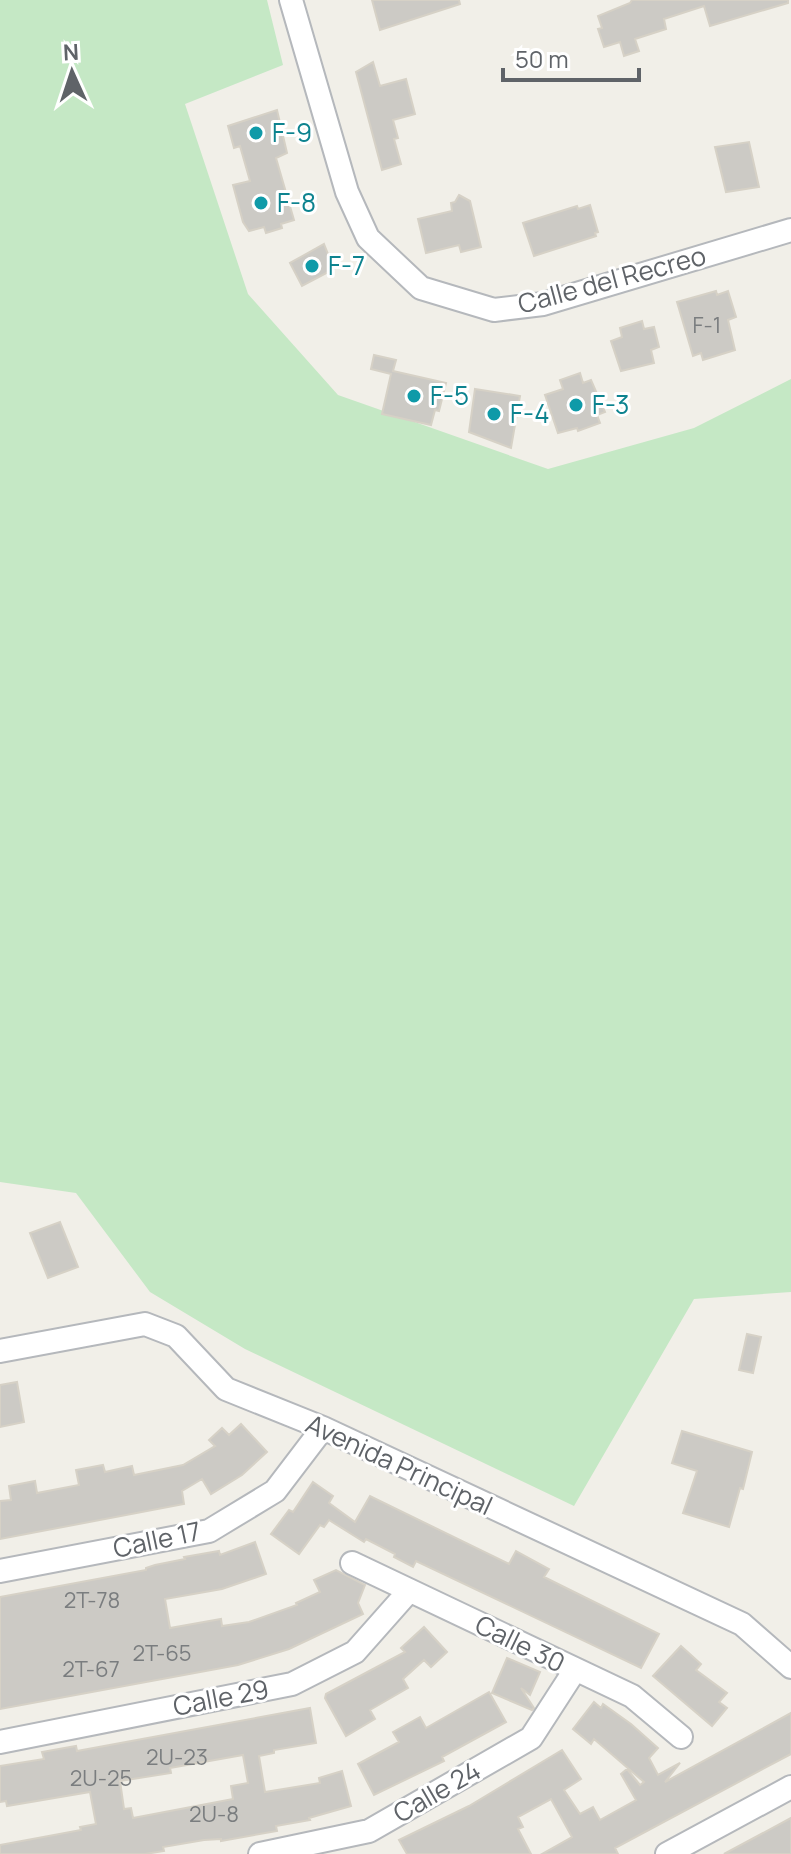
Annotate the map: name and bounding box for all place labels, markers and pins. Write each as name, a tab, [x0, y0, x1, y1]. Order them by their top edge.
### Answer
place label: F-9	[272, 114, 312, 150]
marker: F-9	[247, 124, 265, 142]
place label: F-8	[277, 184, 316, 220]
marker: F-8	[252, 194, 270, 212]
place label: F-7	[328, 247, 365, 283]
marker: F-7	[303, 257, 321, 275]
place label: F-5	[430, 377, 469, 413]
place label: F-3	[592, 386, 629, 422]
marker: F-5	[405, 387, 423, 405]
place label: F-4	[510, 395, 550, 431]
marker: F-3	[567, 396, 585, 414]
marker: F-4	[485, 405, 503, 423]

